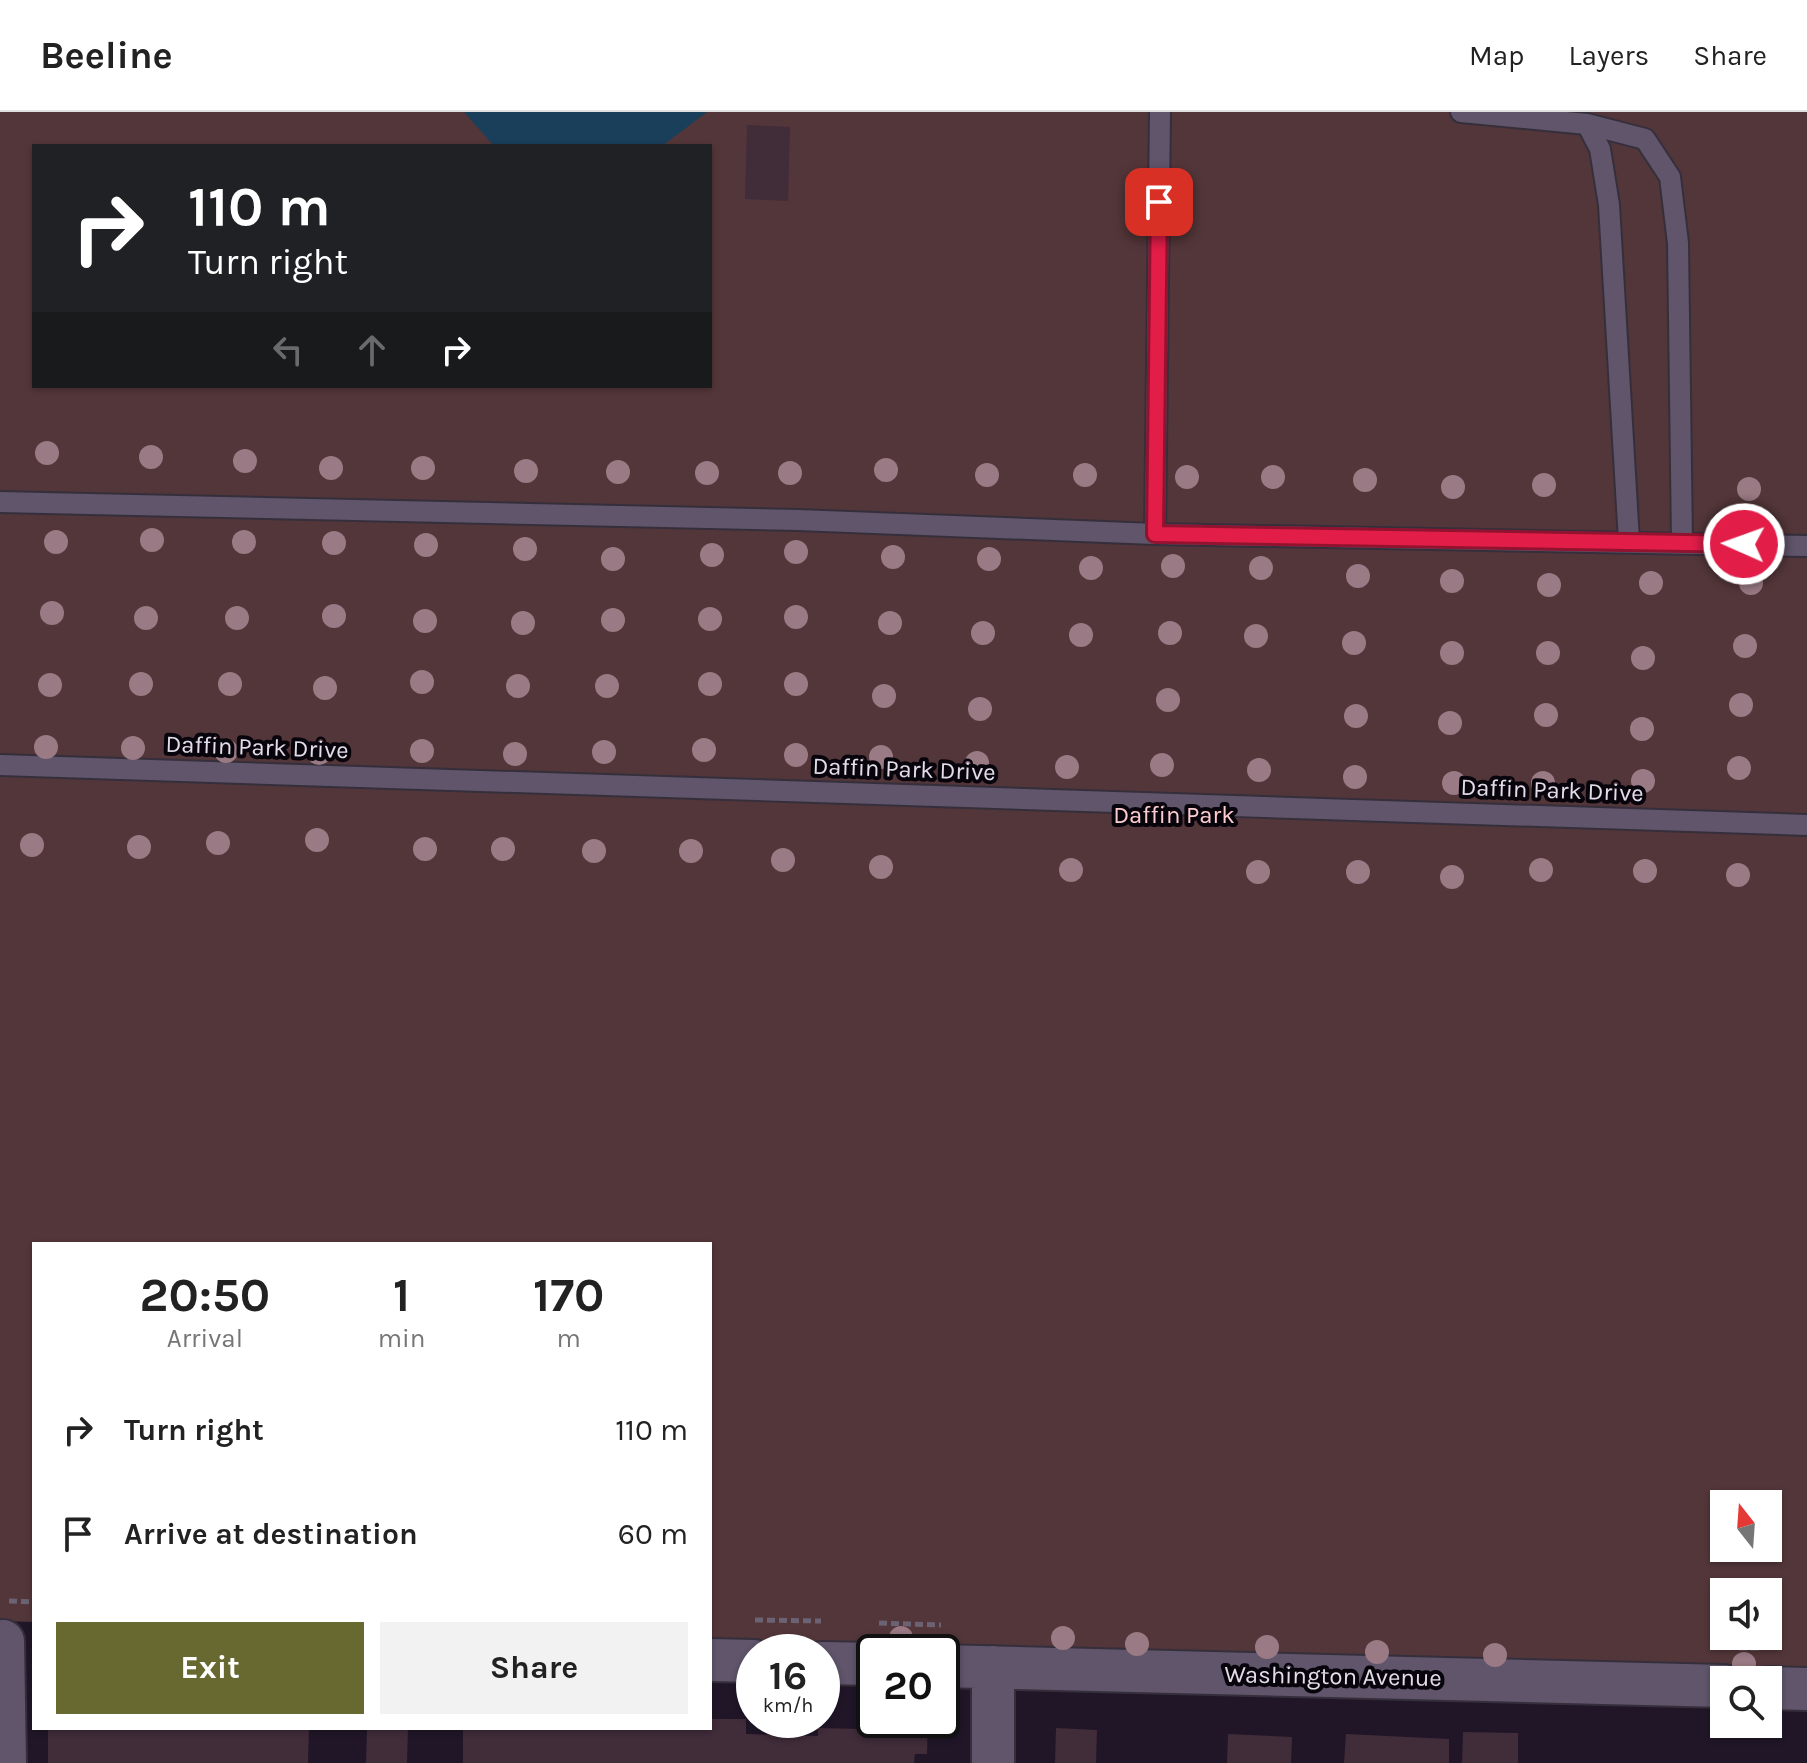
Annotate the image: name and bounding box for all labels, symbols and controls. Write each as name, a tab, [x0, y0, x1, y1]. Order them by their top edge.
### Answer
text: Beeline	[40, 33, 173, 78]
text: Map	[1469, 39, 1524, 72]
text: Layers	[1568, 39, 1649, 72]
text: Share	[1693, 39, 1767, 72]
pin	[1125, 168, 1193, 236]
text: 110 m	[188, 174, 331, 239]
icon: right	[56, 176, 160, 280]
icon: arrive	[1137, 180, 1181, 224]
text: Turn right	[188, 241, 348, 283]
icon: left	[266, 328, 310, 372]
icon: ahead	[350, 328, 394, 372]
icon: right	[434, 328, 478, 372]
position arrow	[1702, 502, 1786, 586]
street label: Daffin Park Drive	[165, 730, 349, 764]
street label: Daffin Park Drive	[812, 752, 996, 786]
street label: Daffin Park Drive	[1460, 773, 1644, 807]
park label: Daffin Park	[1113, 801, 1235, 829]
text: 20:50	[140, 1267, 270, 1323]
text: 1	[393, 1267, 410, 1323]
text: 170	[533, 1267, 604, 1323]
text: Arrival	[167, 1323, 243, 1354]
text: min	[378, 1323, 426, 1354]
text: m	[557, 1323, 581, 1354]
icon: right	[56, 1408, 100, 1452]
text: Turn right	[124, 1412, 264, 1448]
text: 110 m	[615, 1412, 688, 1448]
north arrow	[1710, 1490, 1782, 1562]
map controls	[1710, 1490, 1782, 1738]
icon: arrive	[56, 1512, 100, 1556]
text: Arrive at destination	[124, 1516, 418, 1552]
text: 60 m	[618, 1516, 688, 1552]
button: sound	[1710, 1578, 1782, 1650]
button: Exit	[56, 1622, 364, 1714]
button: Share	[380, 1622, 688, 1714]
speed limit sign: 20	[856, 1634, 960, 1738]
text: 16	[769, 1652, 807, 1699]
street label: Washington Avenue	[1224, 1660, 1442, 1692]
button: search	[1710, 1666, 1782, 1738]
text: km/h	[763, 1694, 813, 1717]

